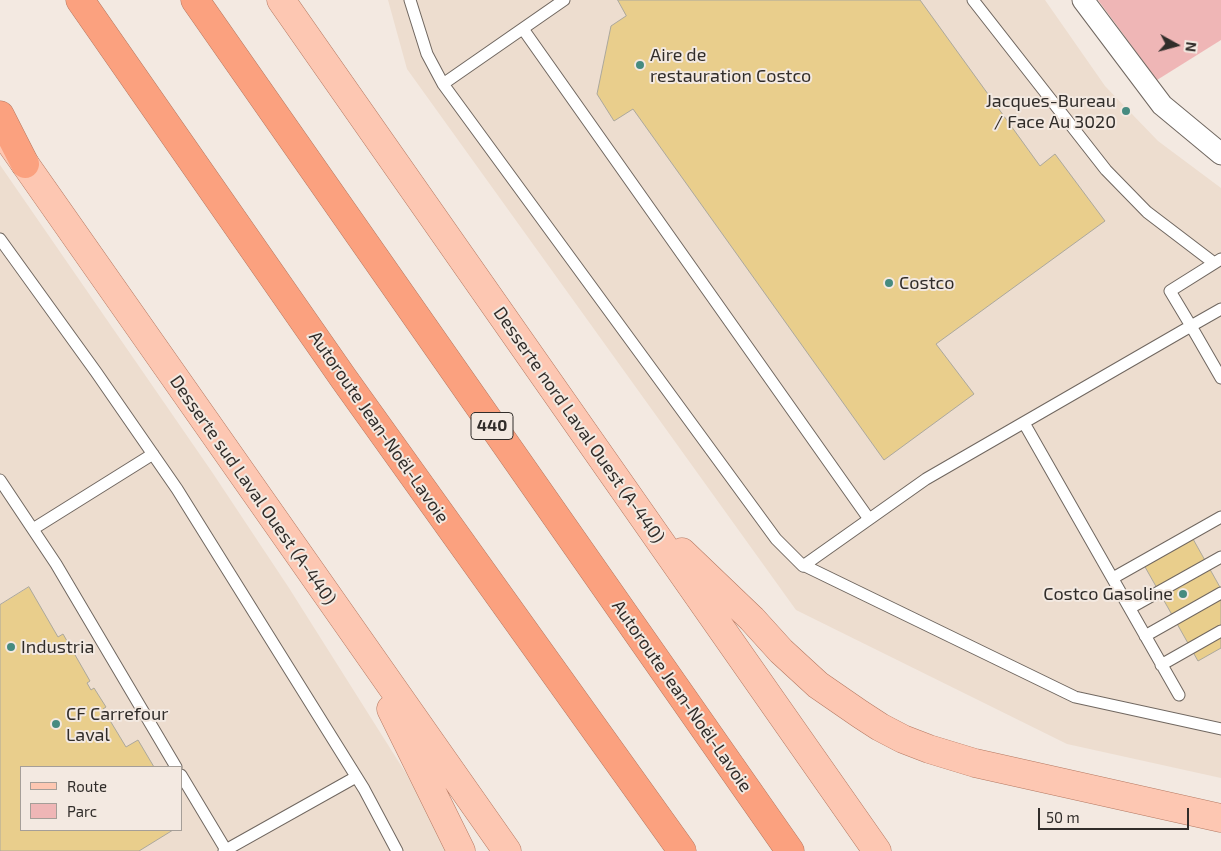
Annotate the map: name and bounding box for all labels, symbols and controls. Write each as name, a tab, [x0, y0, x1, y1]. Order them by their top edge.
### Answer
north arrow	[1151, 20, 1201, 70]
text: N	[1182, 41, 1200, 53]
place label: Aire de restauration Costco	[650, 44, 811, 86]
marker: Aire de restauration Costco	[634, 59, 646, 71]
place label: Jacques-Bureau / Face Au 3020	[986, 90, 1116, 132]
marker: Jacques-Bureau / Face Au 3020	[1120, 105, 1132, 117]
place label: Costco	[899, 272, 954, 294]
marker: Costco	[883, 277, 895, 289]
street label: Desserte nord Laval Ouest (A-440)	[489, 303, 669, 547]
street label: Autoroute Jean-Noël-Lavoie	[304, 327, 454, 527]
street label: Desserte sud Laval Ouest (A-440)	[165, 371, 341, 609]
road number: 440	[471, 412, 513, 440]
place label: Costco Gasoline	[1043, 583, 1173, 605]
marker: Costco Gasoline	[1177, 588, 1189, 600]
street label: Autoroute Jean-Noël-Lavoie	[607, 596, 757, 796]
place label: Industria	[21, 636, 94, 658]
marker: Industria	[5, 641, 17, 653]
place label: CF Carrefour Laval	[66, 703, 168, 746]
marker: CF Carrefour Laval	[50, 718, 62, 730]
legend	[20, 766, 182, 831]
text: Route	[67, 777, 107, 795]
scale bar	[1041, 798, 1192, 830]
text: Parc	[67, 802, 97, 820]
text: 50 m	[1046, 808, 1080, 826]

